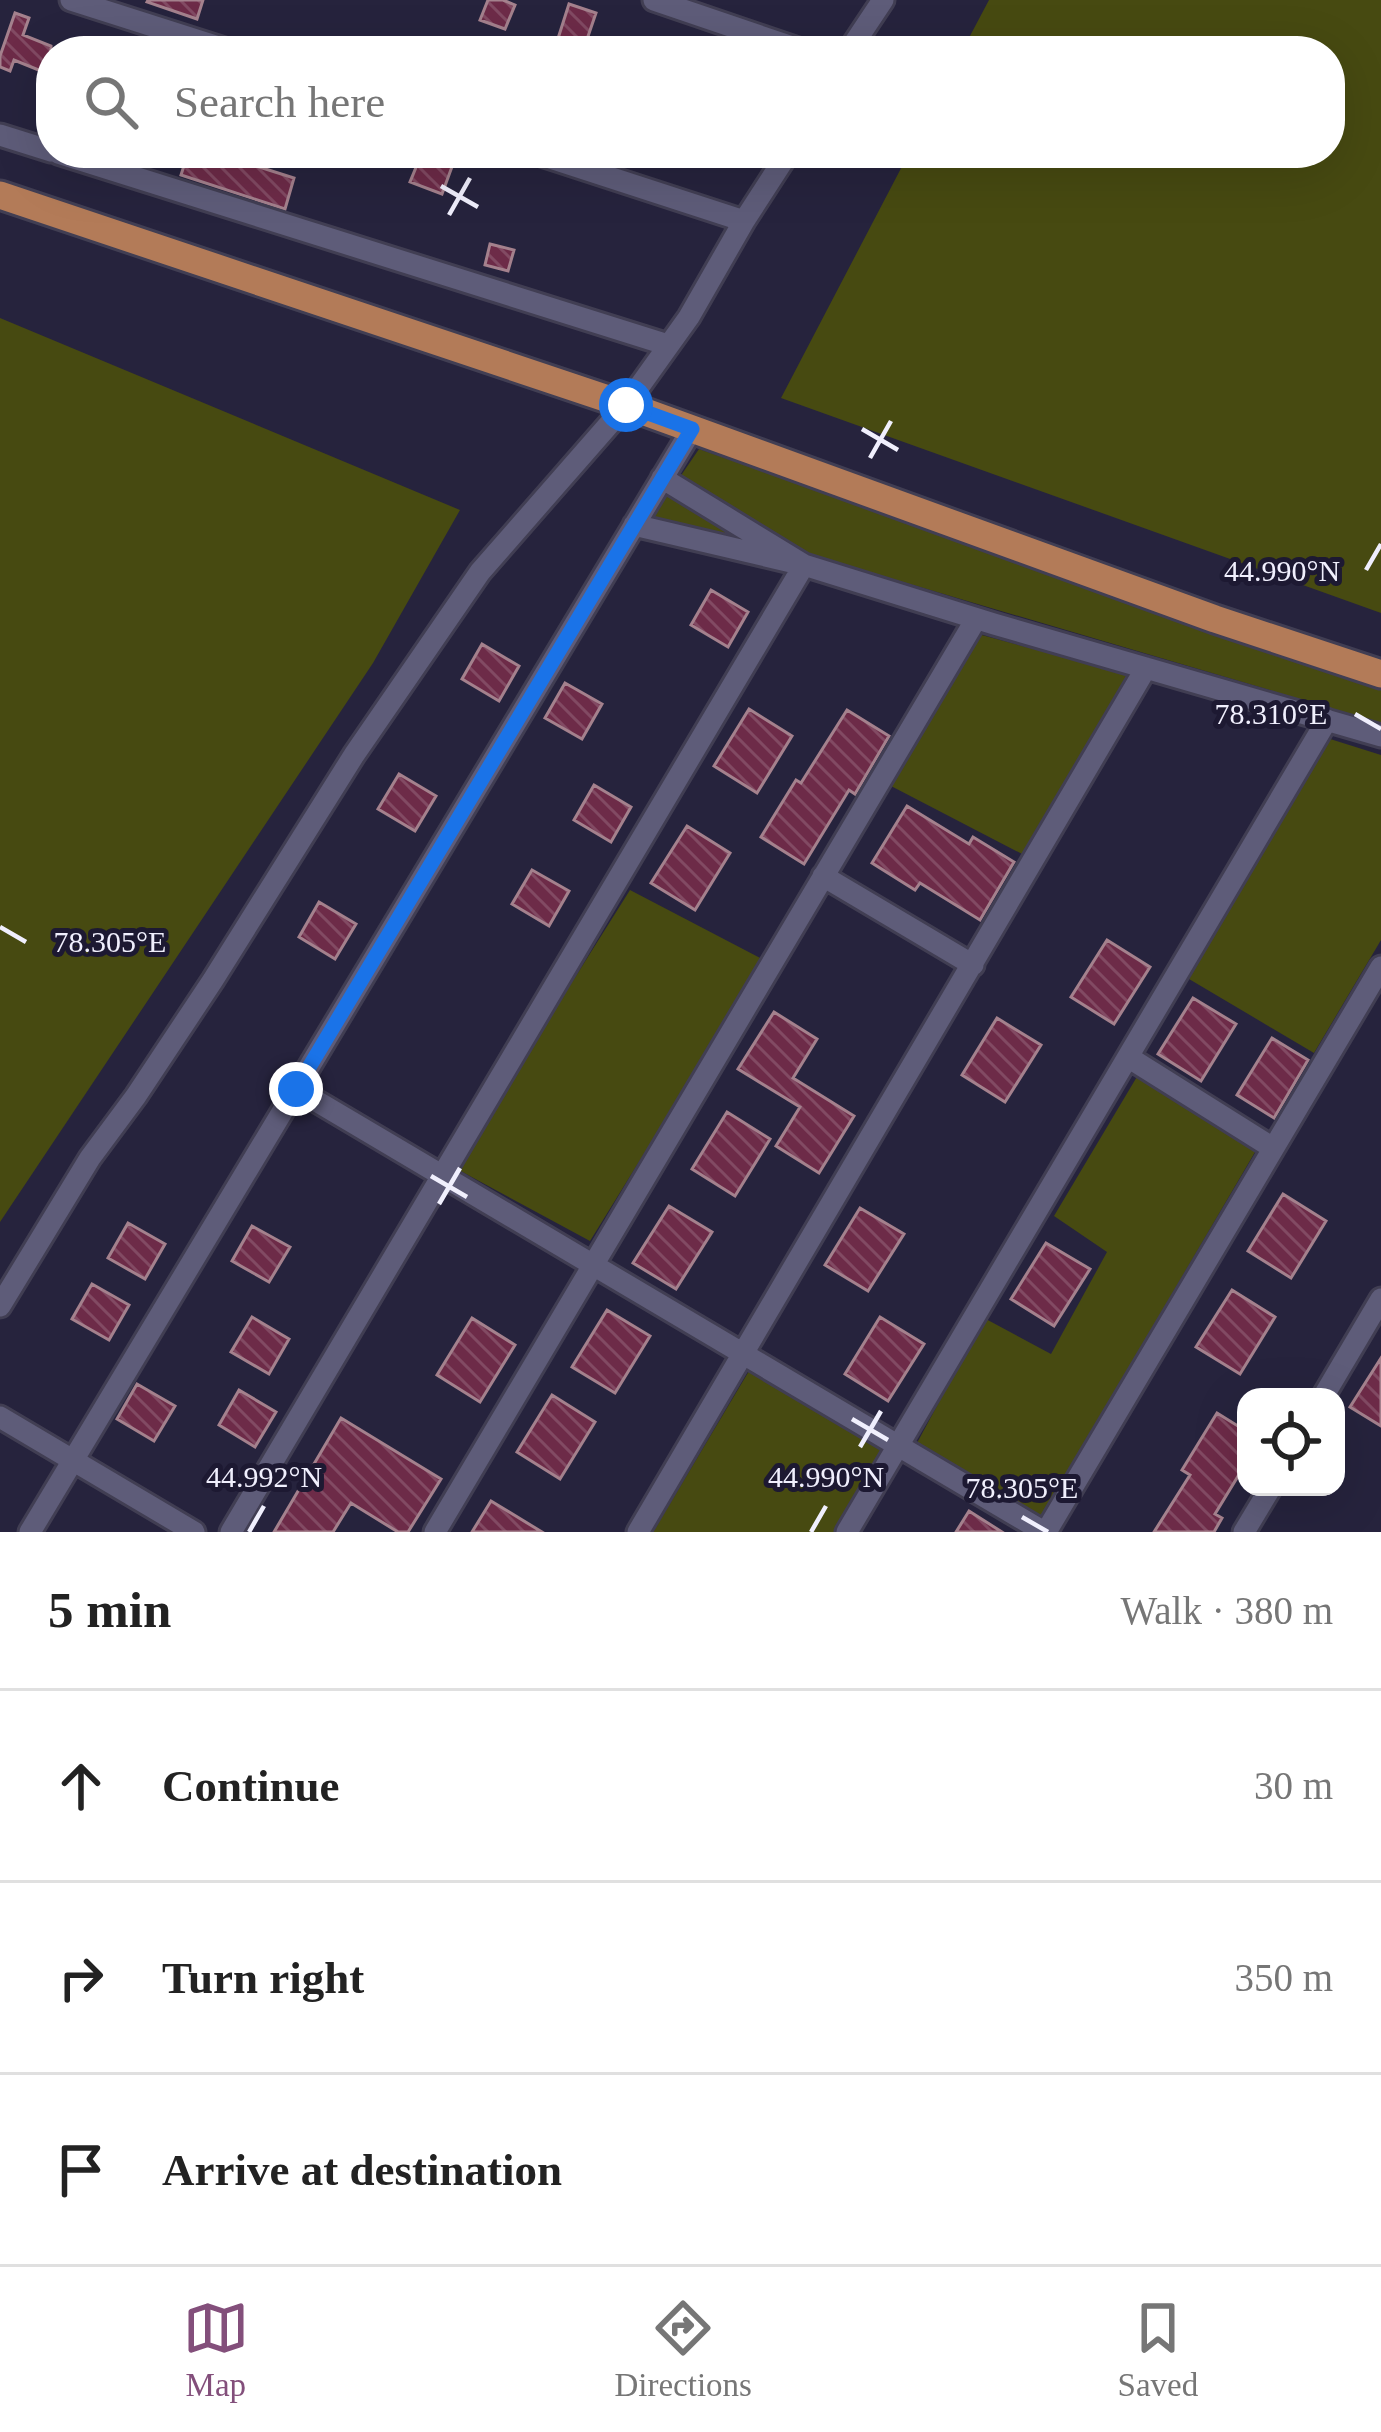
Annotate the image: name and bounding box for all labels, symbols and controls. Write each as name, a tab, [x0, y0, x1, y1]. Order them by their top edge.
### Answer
search box	[36, 36, 1345, 168]
icon: search	[78, 69, 144, 135]
text: Search here	[174, 77, 385, 127]
route start	[599, 378, 653, 432]
text: 44.990°N	[1224, 554, 1340, 587]
text: 78.310°E	[1215, 697, 1327, 730]
text: 78.305°E	[54, 925, 166, 958]
route end	[269, 1062, 323, 1116]
map controls	[1237, 1388, 1345, 1496]
button: locate	[1237, 1388, 1345, 1496]
text: 44.992°N	[206, 1460, 322, 1493]
text: 44.990°N	[768, 1460, 884, 1493]
text: 78.305°E	[966, 1471, 1078, 1504]
text: 5 min	[48, 1582, 171, 1638]
text: Walk · 380 m	[1121, 1589, 1333, 1632]
icon: ahead	[48, 1753, 114, 1819]
text: Continue	[162, 1761, 340, 1811]
text: 30 m	[1254, 1764, 1333, 1807]
icon: right	[48, 1945, 114, 2011]
text: Turn right	[162, 1953, 364, 2003]
text: 350 m	[1234, 1956, 1333, 1999]
icon: arrive	[48, 2137, 114, 2203]
text: Arrive at destination	[162, 2145, 562, 2195]
tab: Map	[183, 2295, 249, 2404]
tab: Directions	[614, 2295, 752, 2404]
tab: Saved	[1118, 2295, 1198, 2404]

